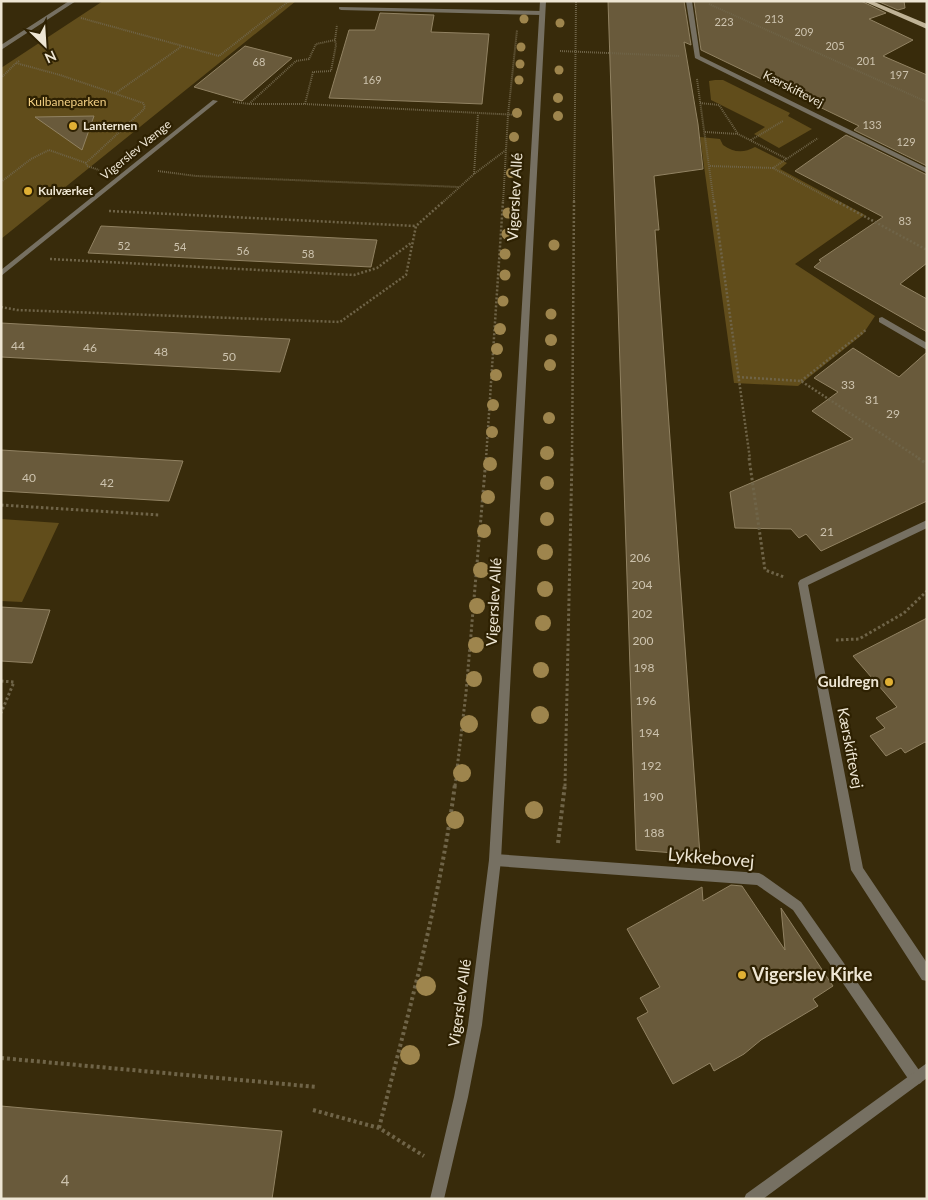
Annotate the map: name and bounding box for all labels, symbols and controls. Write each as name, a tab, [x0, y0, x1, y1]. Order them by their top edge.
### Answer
house number: 213	[764, 12, 784, 25]
house number: 223	[714, 15, 734, 28]
north arrow	[20, 20, 70, 70]
house number: 209	[794, 25, 814, 38]
house number: 205	[825, 39, 845, 52]
text: N	[42, 47, 59, 67]
house number: 201	[856, 54, 876, 67]
house number: 68	[253, 55, 265, 68]
street label: Kærskiftevej	[761, 67, 826, 110]
house number: 197	[889, 68, 909, 81]
house number: 169	[362, 73, 382, 86]
park label: Kulbaneparken	[28, 94, 106, 109]
street label: Vigerslev Vænge	[97, 117, 174, 183]
place label: Lanternen	[83, 118, 137, 133]
house number: 133	[862, 118, 882, 131]
marker: Lanternen	[67, 120, 79, 132]
house number: 129	[896, 135, 916, 148]
street label: Vigerslev Allé	[503, 152, 525, 242]
place label: Kulværket	[38, 183, 93, 198]
marker: Kulværket	[22, 185, 34, 197]
house number: 83	[899, 214, 911, 227]
house number: 52	[118, 239, 130, 252]
house number: 54	[174, 240, 187, 253]
house number: 56	[237, 244, 249, 257]
house number: 58	[302, 247, 314, 260]
house number: 44	[11, 338, 25, 353]
house number: 46	[83, 340, 97, 355]
house number: 48	[154, 344, 168, 359]
house number: 50	[222, 349, 236, 364]
house number: 33	[841, 377, 855, 392]
house number: 31	[865, 392, 879, 407]
house number: 29	[886, 406, 900, 421]
house number: 40	[22, 470, 36, 485]
house number: 42	[100, 475, 114, 490]
house number: 21	[820, 524, 834, 539]
house number: 206	[630, 550, 650, 565]
street label: Vigerslev Allé	[482, 557, 504, 647]
house number: 204	[632, 577, 652, 592]
house number: 202	[632, 606, 652, 621]
house number: 200	[633, 633, 653, 648]
house number: 198	[634, 660, 654, 675]
place label: Guldregn	[818, 672, 879, 690]
marker: Guldregn	[883, 676, 895, 688]
house number: 196	[636, 693, 656, 708]
street label: Kærskiftevej	[834, 706, 868, 790]
house number: 194	[639, 725, 659, 740]
house number: 192	[641, 758, 661, 773]
house number: 190	[643, 789, 663, 804]
house number: 188	[644, 825, 664, 840]
street label: Lykkebovej	[667, 842, 755, 872]
street label: Vigerslev Allé	[444, 958, 474, 1048]
place label: Vigerslev Kirke	[751, 963, 873, 985]
marker: Vigerslev Kirke	[736, 969, 748, 981]
house number: 4	[61, 1171, 70, 1189]

